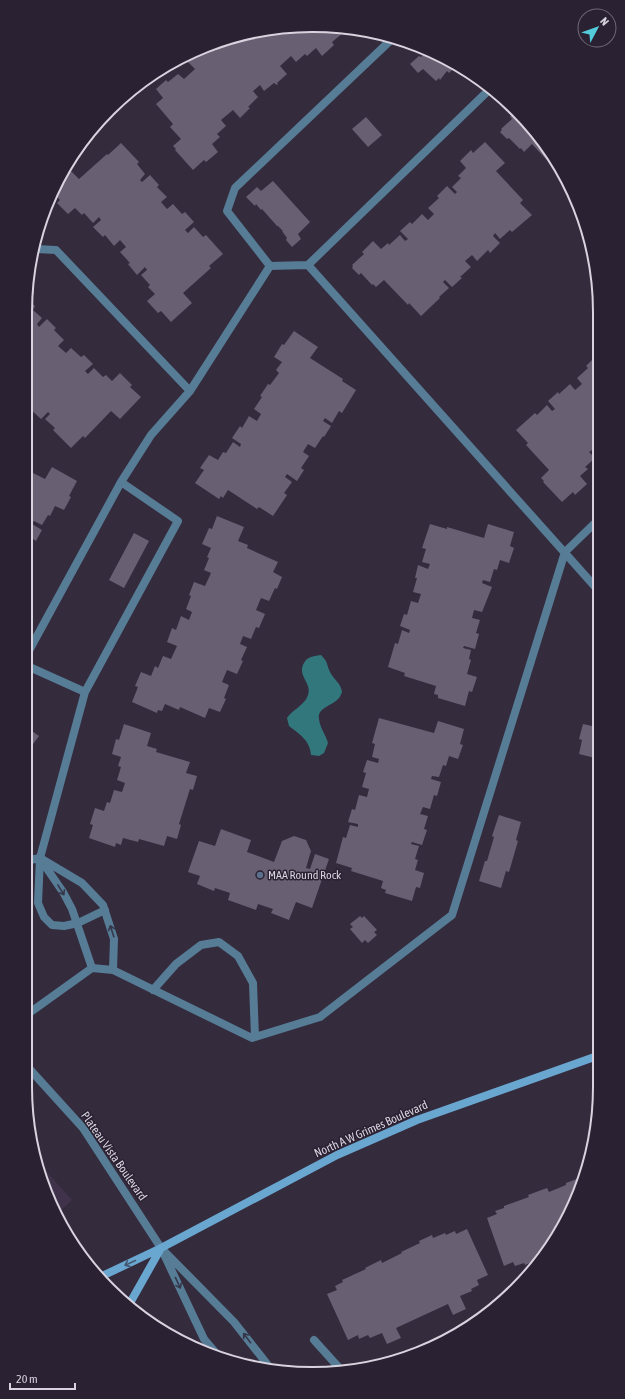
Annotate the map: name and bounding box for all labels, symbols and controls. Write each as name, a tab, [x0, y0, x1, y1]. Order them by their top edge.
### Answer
north arrow	[577, 8, 617, 48]
text: N	[598, 15, 611, 28]
place label: MAA Round Rock	[268, 868, 342, 882]
marker: MAA Round Rock	[255, 870, 265, 880]
one-way arrow	[58, 884, 66, 896]
one-way arrow	[107, 925, 115, 937]
street label: North A W Grimes Boulevard	[312, 1098, 430, 1160]
street label: Plateau Vista Boulevard	[78, 1109, 150, 1203]
one-way arrow	[124, 1260, 136, 1267]
one-way arrow	[175, 1277, 182, 1289]
one-way arrow	[243, 1333, 251, 1344]
scale bar	[10, 1365, 75, 1391]
text: 20 m	[16, 1372, 38, 1386]

